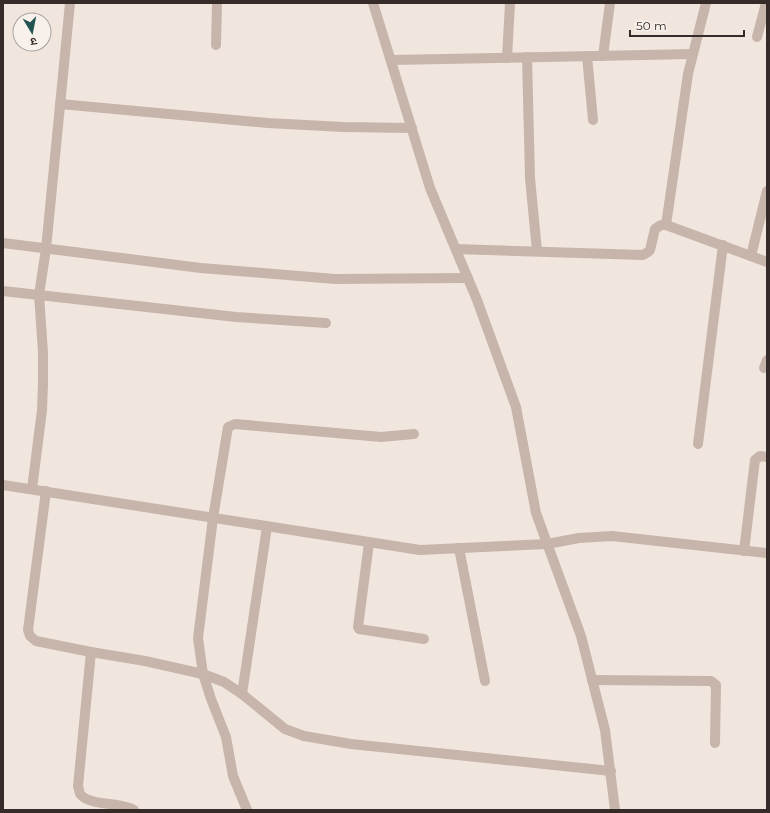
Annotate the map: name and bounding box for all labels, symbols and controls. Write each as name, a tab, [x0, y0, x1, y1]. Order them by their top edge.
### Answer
north arrow	[12, 12, 52, 52]
scale bar	[630, 12, 744, 38]
text: 50 m	[636, 18, 667, 33]
text: उ	[29, 34, 38, 49]

